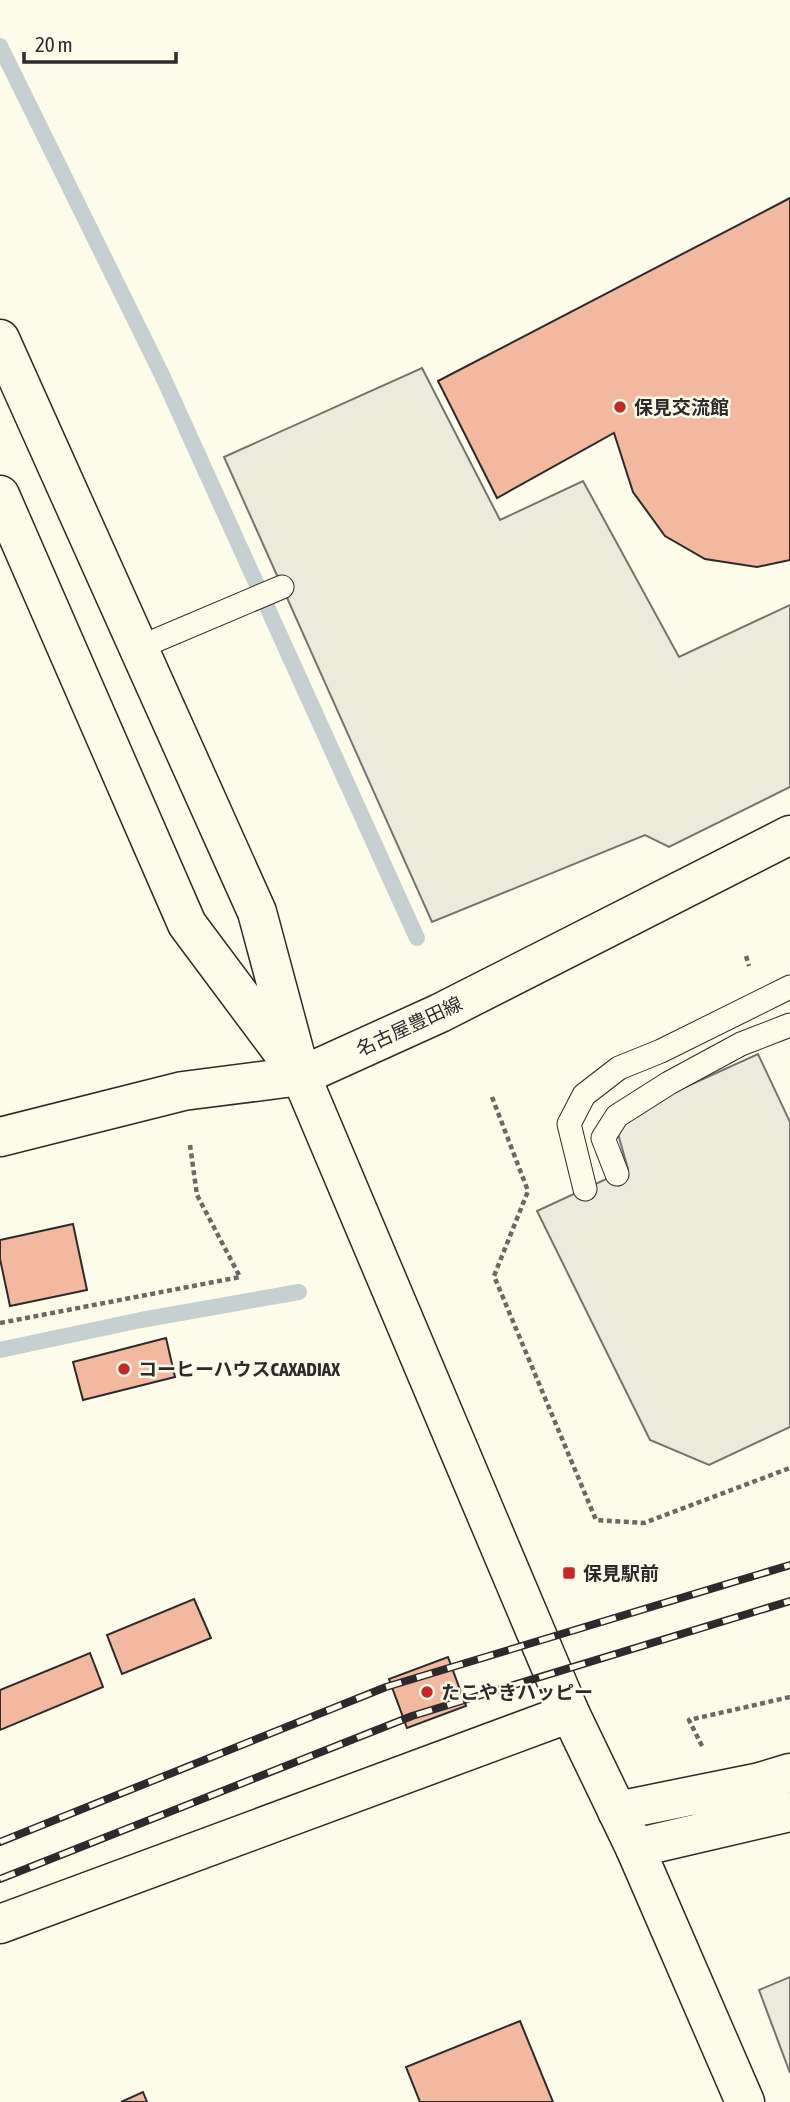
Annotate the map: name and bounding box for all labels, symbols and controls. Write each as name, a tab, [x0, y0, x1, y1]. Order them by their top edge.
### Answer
scale bar	[24, 21, 177, 65]
text: 20 m	[35, 32, 73, 56]
place label: 保見交流館	[634, 396, 729, 418]
marker: 保見交流館	[612, 399, 628, 415]
street label: 名古屋豊田線	[353, 992, 465, 1060]
place label: コーヒーハウスCAXADIAX	[138, 1358, 340, 1380]
marker: コーヒーハウスCAXADIAX	[116, 1361, 132, 1377]
place label: 保見駅前	[583, 1562, 659, 1584]
marker: 保見駅前	[561, 1565, 577, 1581]
place label: たこやきハッピー	[441, 1681, 593, 1703]
marker: たこやきハッピー	[419, 1684, 435, 1700]

